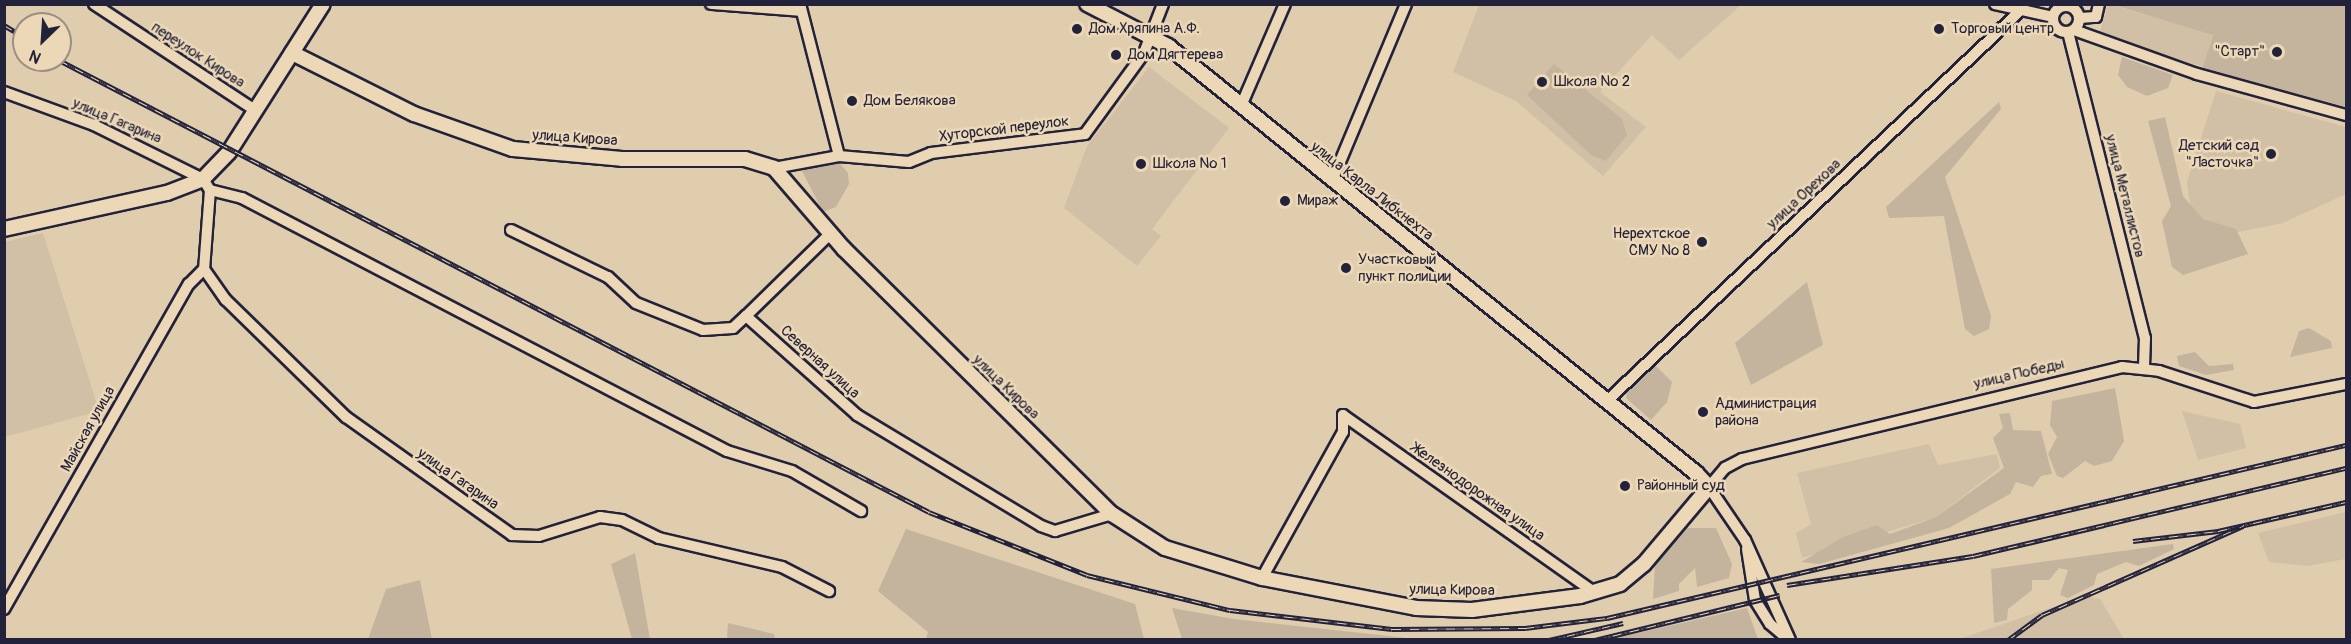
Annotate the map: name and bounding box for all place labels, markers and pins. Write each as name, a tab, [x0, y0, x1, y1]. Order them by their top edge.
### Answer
place label: Дом Хряпина А.Ф.	[1089, 20, 1200, 38]
place label: Торговый центр	[1951, 20, 2054, 38]
marker: Дом Хряпина А.Ф.	[1070, 22, 1084, 36]
marker: Торговый центр	[1932, 22, 1946, 36]
place label: "Старт"	[2214, 43, 2265, 61]
marker: "Старт"	[2270, 45, 2284, 59]
place label: Дом Дягтерева	[1128, 46, 1223, 64]
marker: Дом Дягтерева	[1109, 48, 1123, 62]
place label: Школа № 2	[1554, 73, 1630, 91]
marker: Школа № 2	[1535, 75, 1549, 89]
place label: Дом Белякова	[864, 92, 956, 110]
marker: Дом Белякова	[845, 94, 859, 108]
place label: Детский сад "Ласточка"	[2179, 136, 2259, 171]
marker: Детский сад "Ласточка"	[2264, 147, 2278, 161]
place label: Школа № 1	[1153, 155, 1226, 173]
marker: Школа № 1	[1134, 157, 1148, 171]
place label: Мираж	[1297, 192, 1338, 210]
marker: Мираж	[1278, 194, 1292, 208]
place label: Нерехтское СМУ № 8	[1613, 224, 1690, 259]
marker: Нерехтское СМУ № 8	[1695, 235, 1709, 249]
place label: Участковый пункт полиции	[1358, 250, 1451, 285]
marker: Участковый пункт полиции	[1339, 261, 1353, 275]
place label: Администрация района	[1715, 394, 1816, 429]
marker: Администрация района	[1696, 405, 1710, 419]
place label: Районный суд	[1637, 477, 1725, 495]
marker: Районный суд	[1618, 479, 1632, 493]

